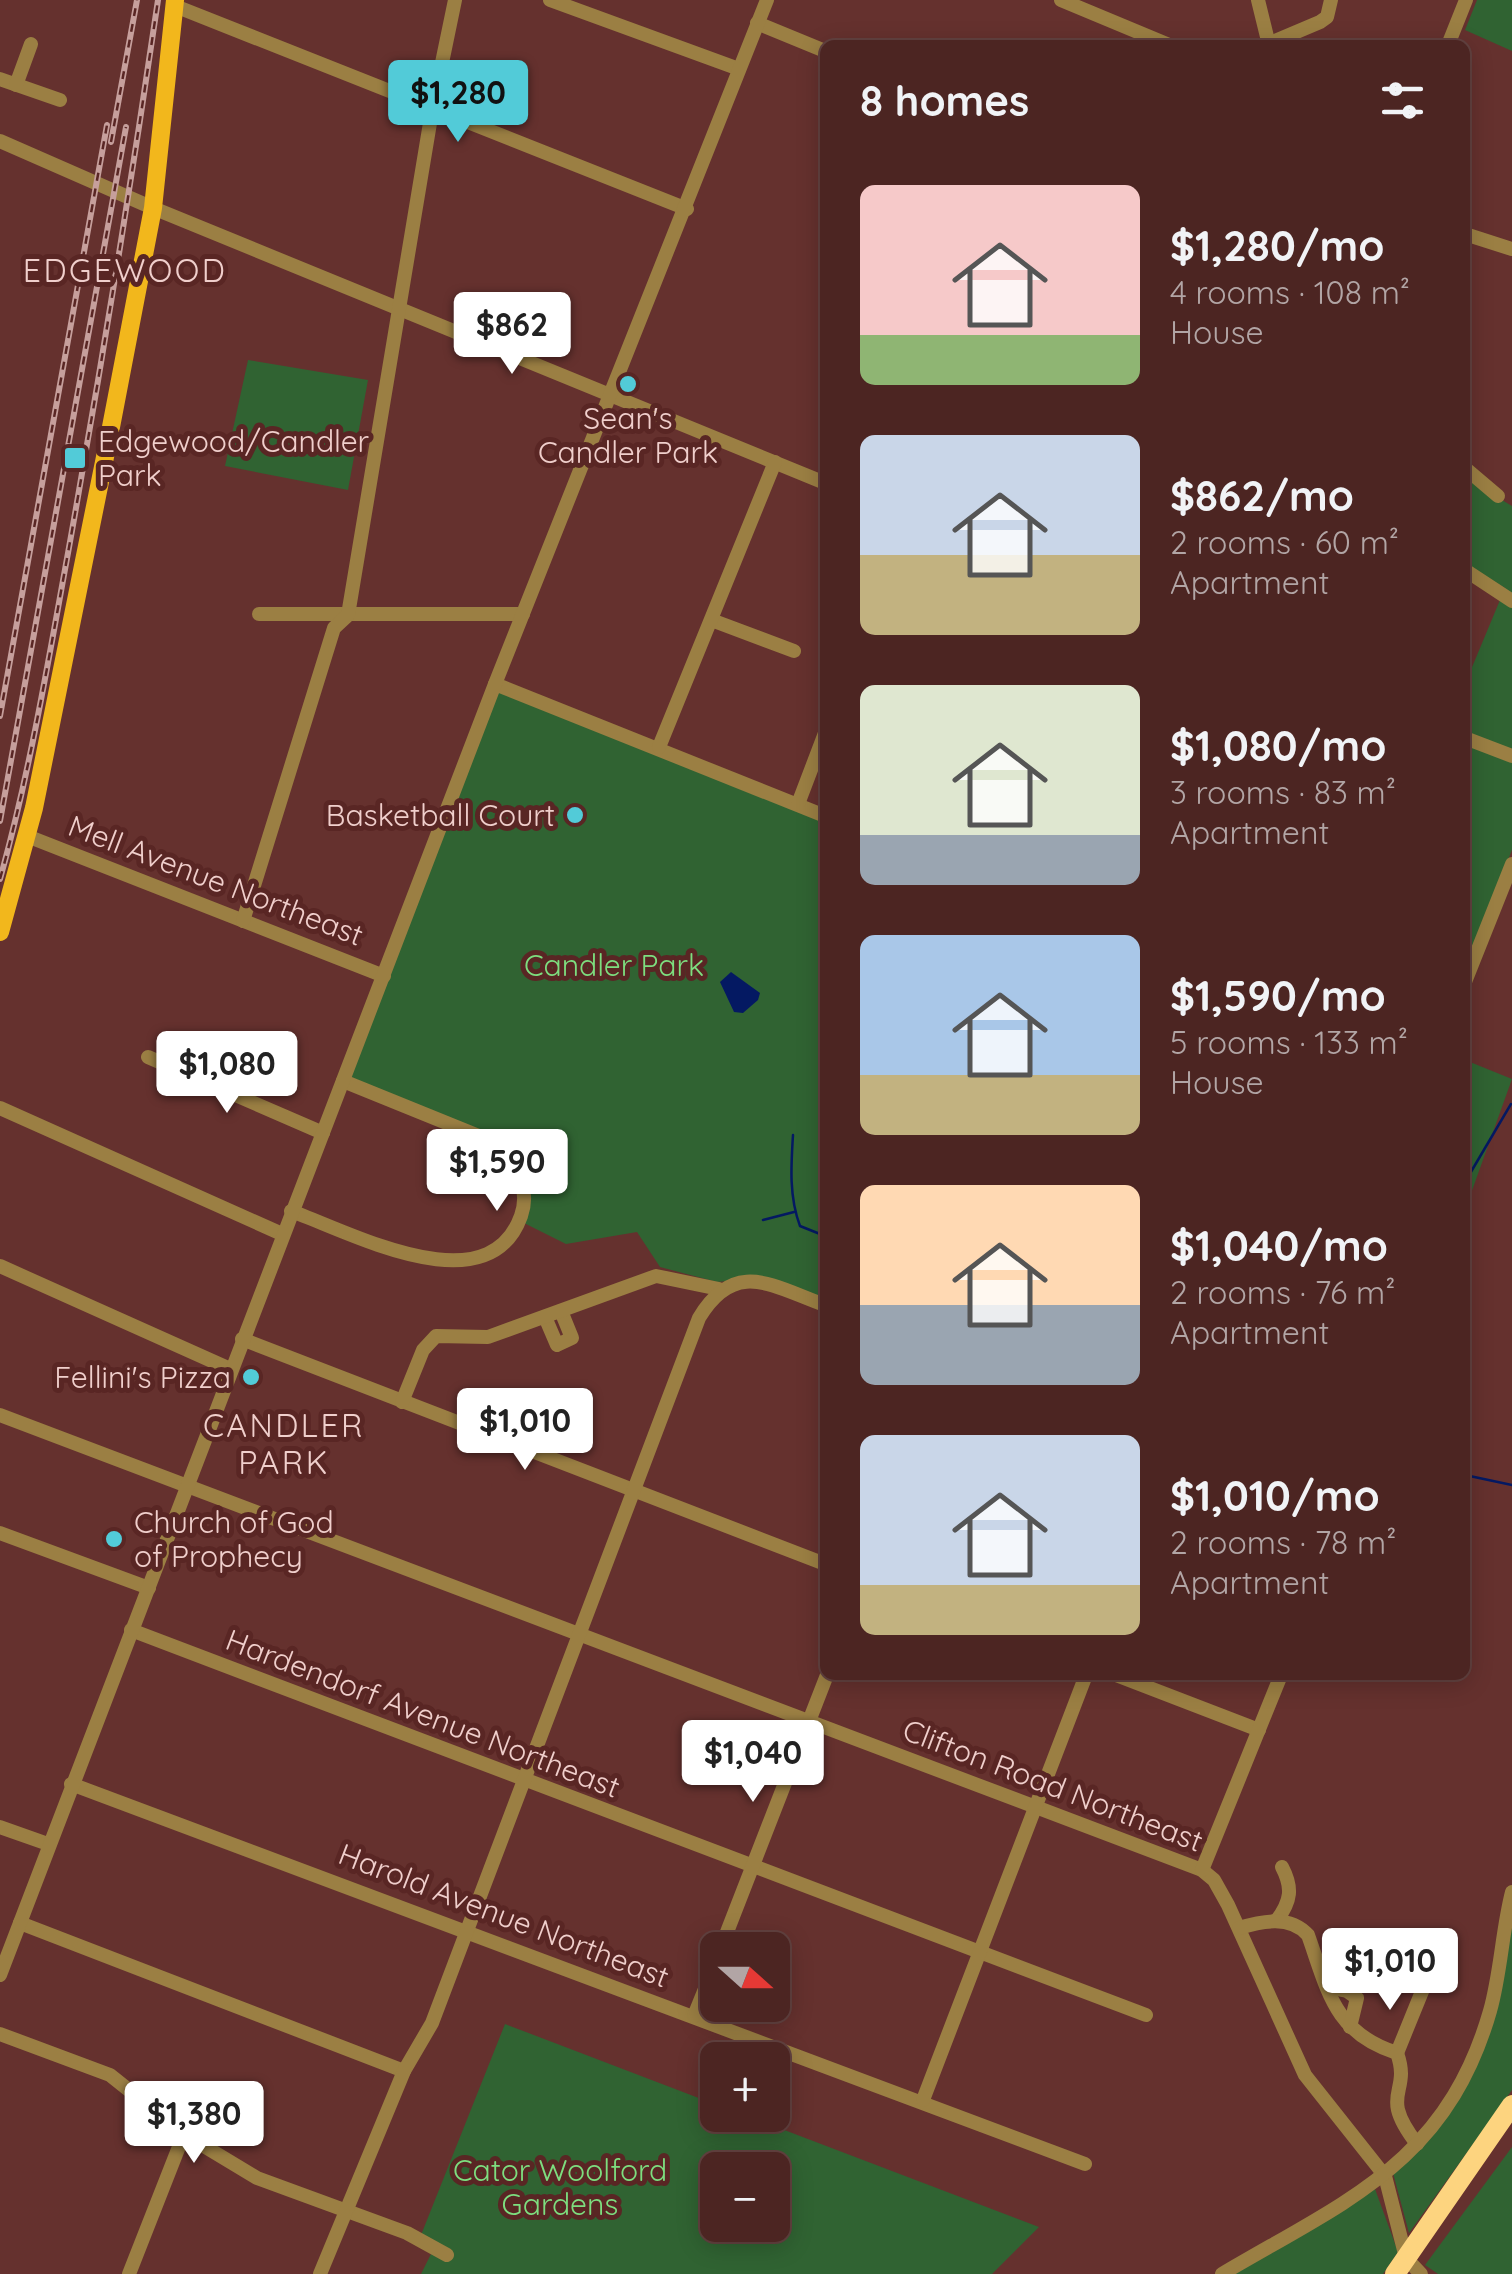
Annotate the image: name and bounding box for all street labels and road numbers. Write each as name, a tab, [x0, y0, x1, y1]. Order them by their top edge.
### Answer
street label: Mell Avenue Northeast	[63, 806, 369, 954]
street label: Hardendorf Avenue Northeast	[221, 1620, 625, 1806]
street label: Clifton Road Northeast	[898, 1710, 1208, 1860]
street label: Harold Avenue Northeast	[333, 1834, 675, 1996]

